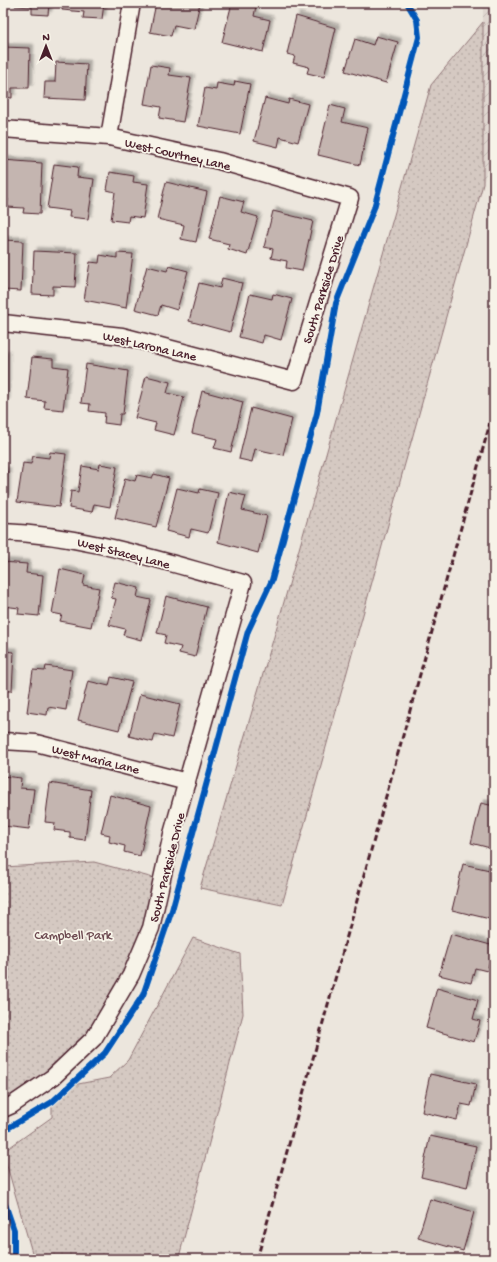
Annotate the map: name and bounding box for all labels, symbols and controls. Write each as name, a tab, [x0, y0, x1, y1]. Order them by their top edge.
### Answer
north arrow	[26, 26, 66, 66]
text: N	[42, 32, 50, 44]
street label: West Courtney Lane	[123, 136, 232, 175]
street label: South Parkside Drive	[301, 234, 348, 346]
street label: West Larona Lane	[101, 329, 198, 366]
street label: West Stacey Lane	[76, 536, 172, 573]
street label: West Maria Lane	[50, 742, 141, 779]
street label: South Parkside Drive	[148, 811, 189, 924]
park label: Campbell Park	[34, 929, 113, 944]

